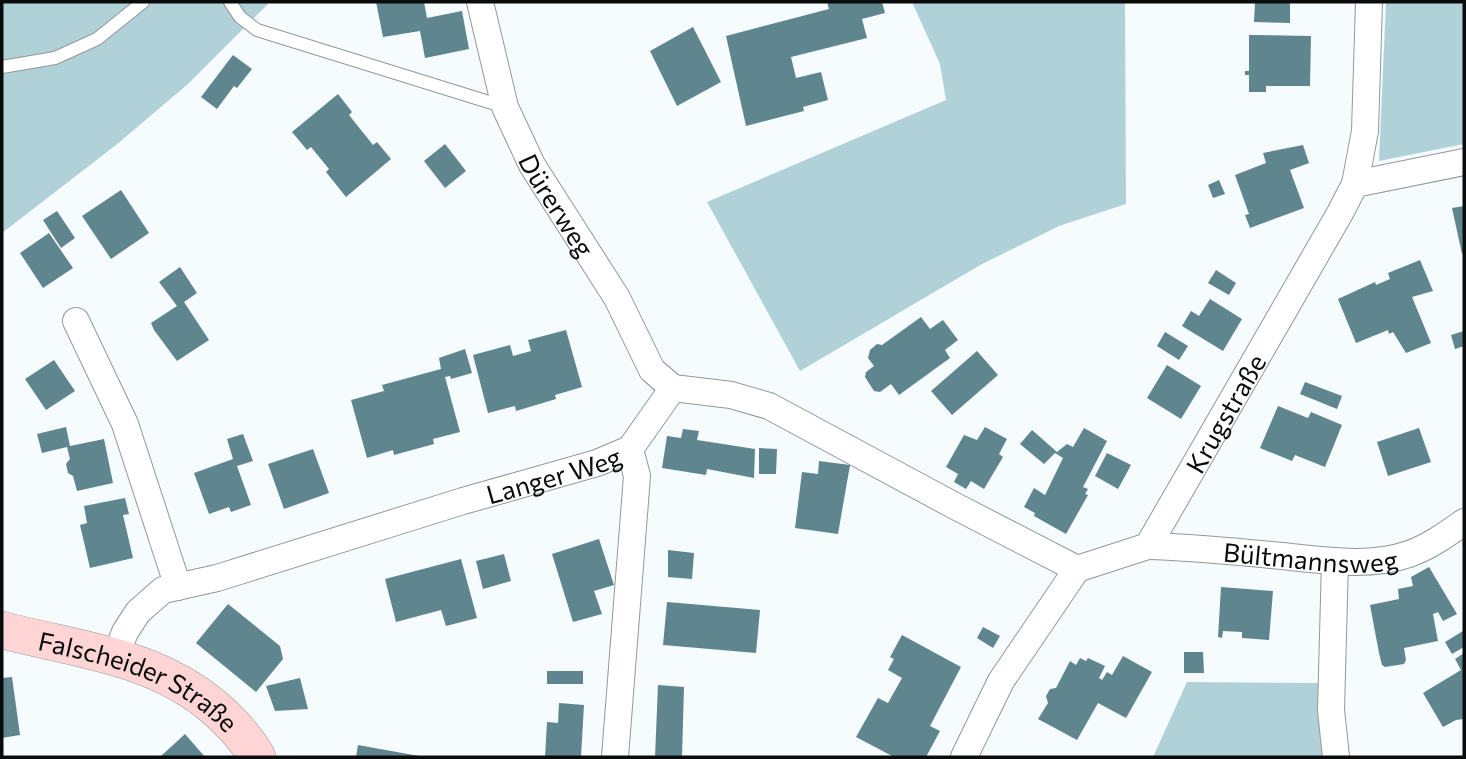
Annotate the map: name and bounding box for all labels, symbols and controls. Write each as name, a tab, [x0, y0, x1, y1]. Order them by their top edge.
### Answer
street label: Dürerweg	[513, 149, 602, 262]
street label: Krugstraße	[1178, 348, 1271, 478]
street label: Langer Weg	[483, 439, 625, 509]
street label: Bültmannsweg	[1222, 535, 1400, 578]
street label: Falscheider Straße	[36, 624, 245, 737]

